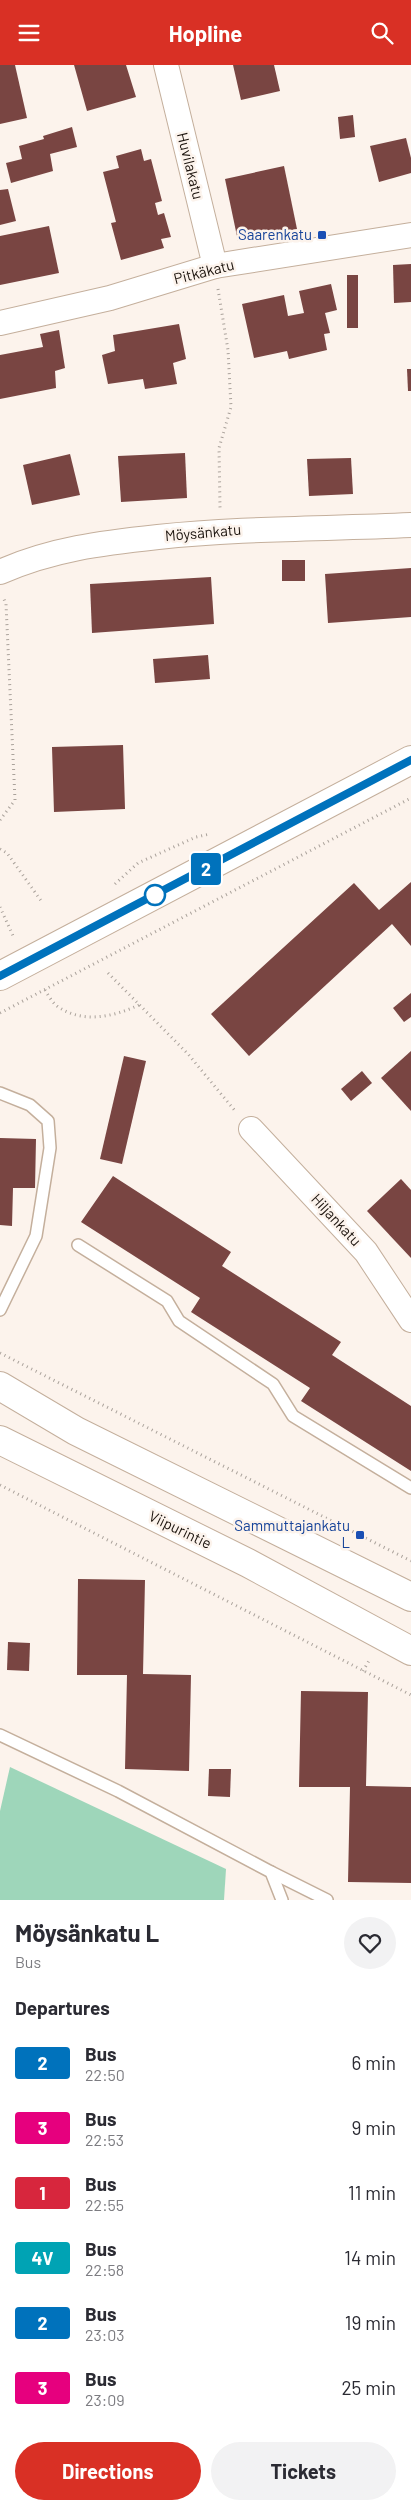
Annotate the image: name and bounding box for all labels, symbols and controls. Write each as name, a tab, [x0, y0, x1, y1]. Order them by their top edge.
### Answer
icon: menu	[15, 19, 43, 47]
icon: search	[368, 19, 396, 47]
text: Hopline	[169, 20, 242, 46]
street label: Huvilakatu	[174, 130, 208, 201]
place label: Saarenkatu	[238, 225, 312, 243]
marker: Saarenkatu	[316, 229, 328, 241]
street label: Pitkäkatu	[172, 255, 236, 287]
street label: Möysänkatu	[164, 520, 242, 544]
line badge: 2	[190, 853, 222, 885]
text: 2	[201, 858, 211, 880]
unlabelled marker	[144, 884, 166, 906]
street label: Hiljankatu	[308, 1189, 365, 1249]
street label: Viipurintie	[146, 1506, 215, 1552]
place label: Sammuttajankatu L	[234, 1516, 350, 1551]
marker: Sammuttajankatu L	[354, 1529, 366, 1541]
button: heart	[344, 1917, 396, 1969]
text: Möysänkatu L	[15, 1918, 159, 1947]
text: Bus	[15, 1952, 41, 1971]
text: Departures	[15, 1996, 110, 2019]
text: Bus	[85, 2042, 117, 2065]
text: 6 min	[352, 2051, 396, 2074]
text: 2	[37, 2052, 48, 2074]
text: 22:50	[85, 2065, 125, 2084]
text: Bus	[85, 2107, 117, 2130]
text: 9 min	[352, 2116, 396, 2139]
text: 3	[38, 2117, 47, 2139]
text: 22:53	[85, 2130, 124, 2149]
text: Bus	[85, 2172, 117, 2195]
text: 11 min	[348, 2181, 396, 2204]
text: 1	[39, 2182, 46, 2204]
text: 22:55	[85, 2195, 124, 2214]
text: Bus	[85, 2237, 117, 2260]
text: 14 min	[344, 2246, 396, 2269]
text: 4V	[31, 2247, 54, 2269]
text: 22:58	[85, 2260, 124, 2279]
text: Bus	[85, 2302, 117, 2325]
text: 19 min	[345, 2311, 396, 2334]
text: 2	[37, 2312, 48, 2334]
text: 23:03	[85, 2325, 124, 2344]
text: Bus	[85, 2367, 117, 2390]
text: 25 min	[341, 2376, 396, 2399]
text: 3	[38, 2377, 47, 2399]
text: 23:09	[85, 2390, 125, 2409]
button: Directions	[15, 2442, 201, 2500]
button: Tickets	[211, 2442, 396, 2500]

